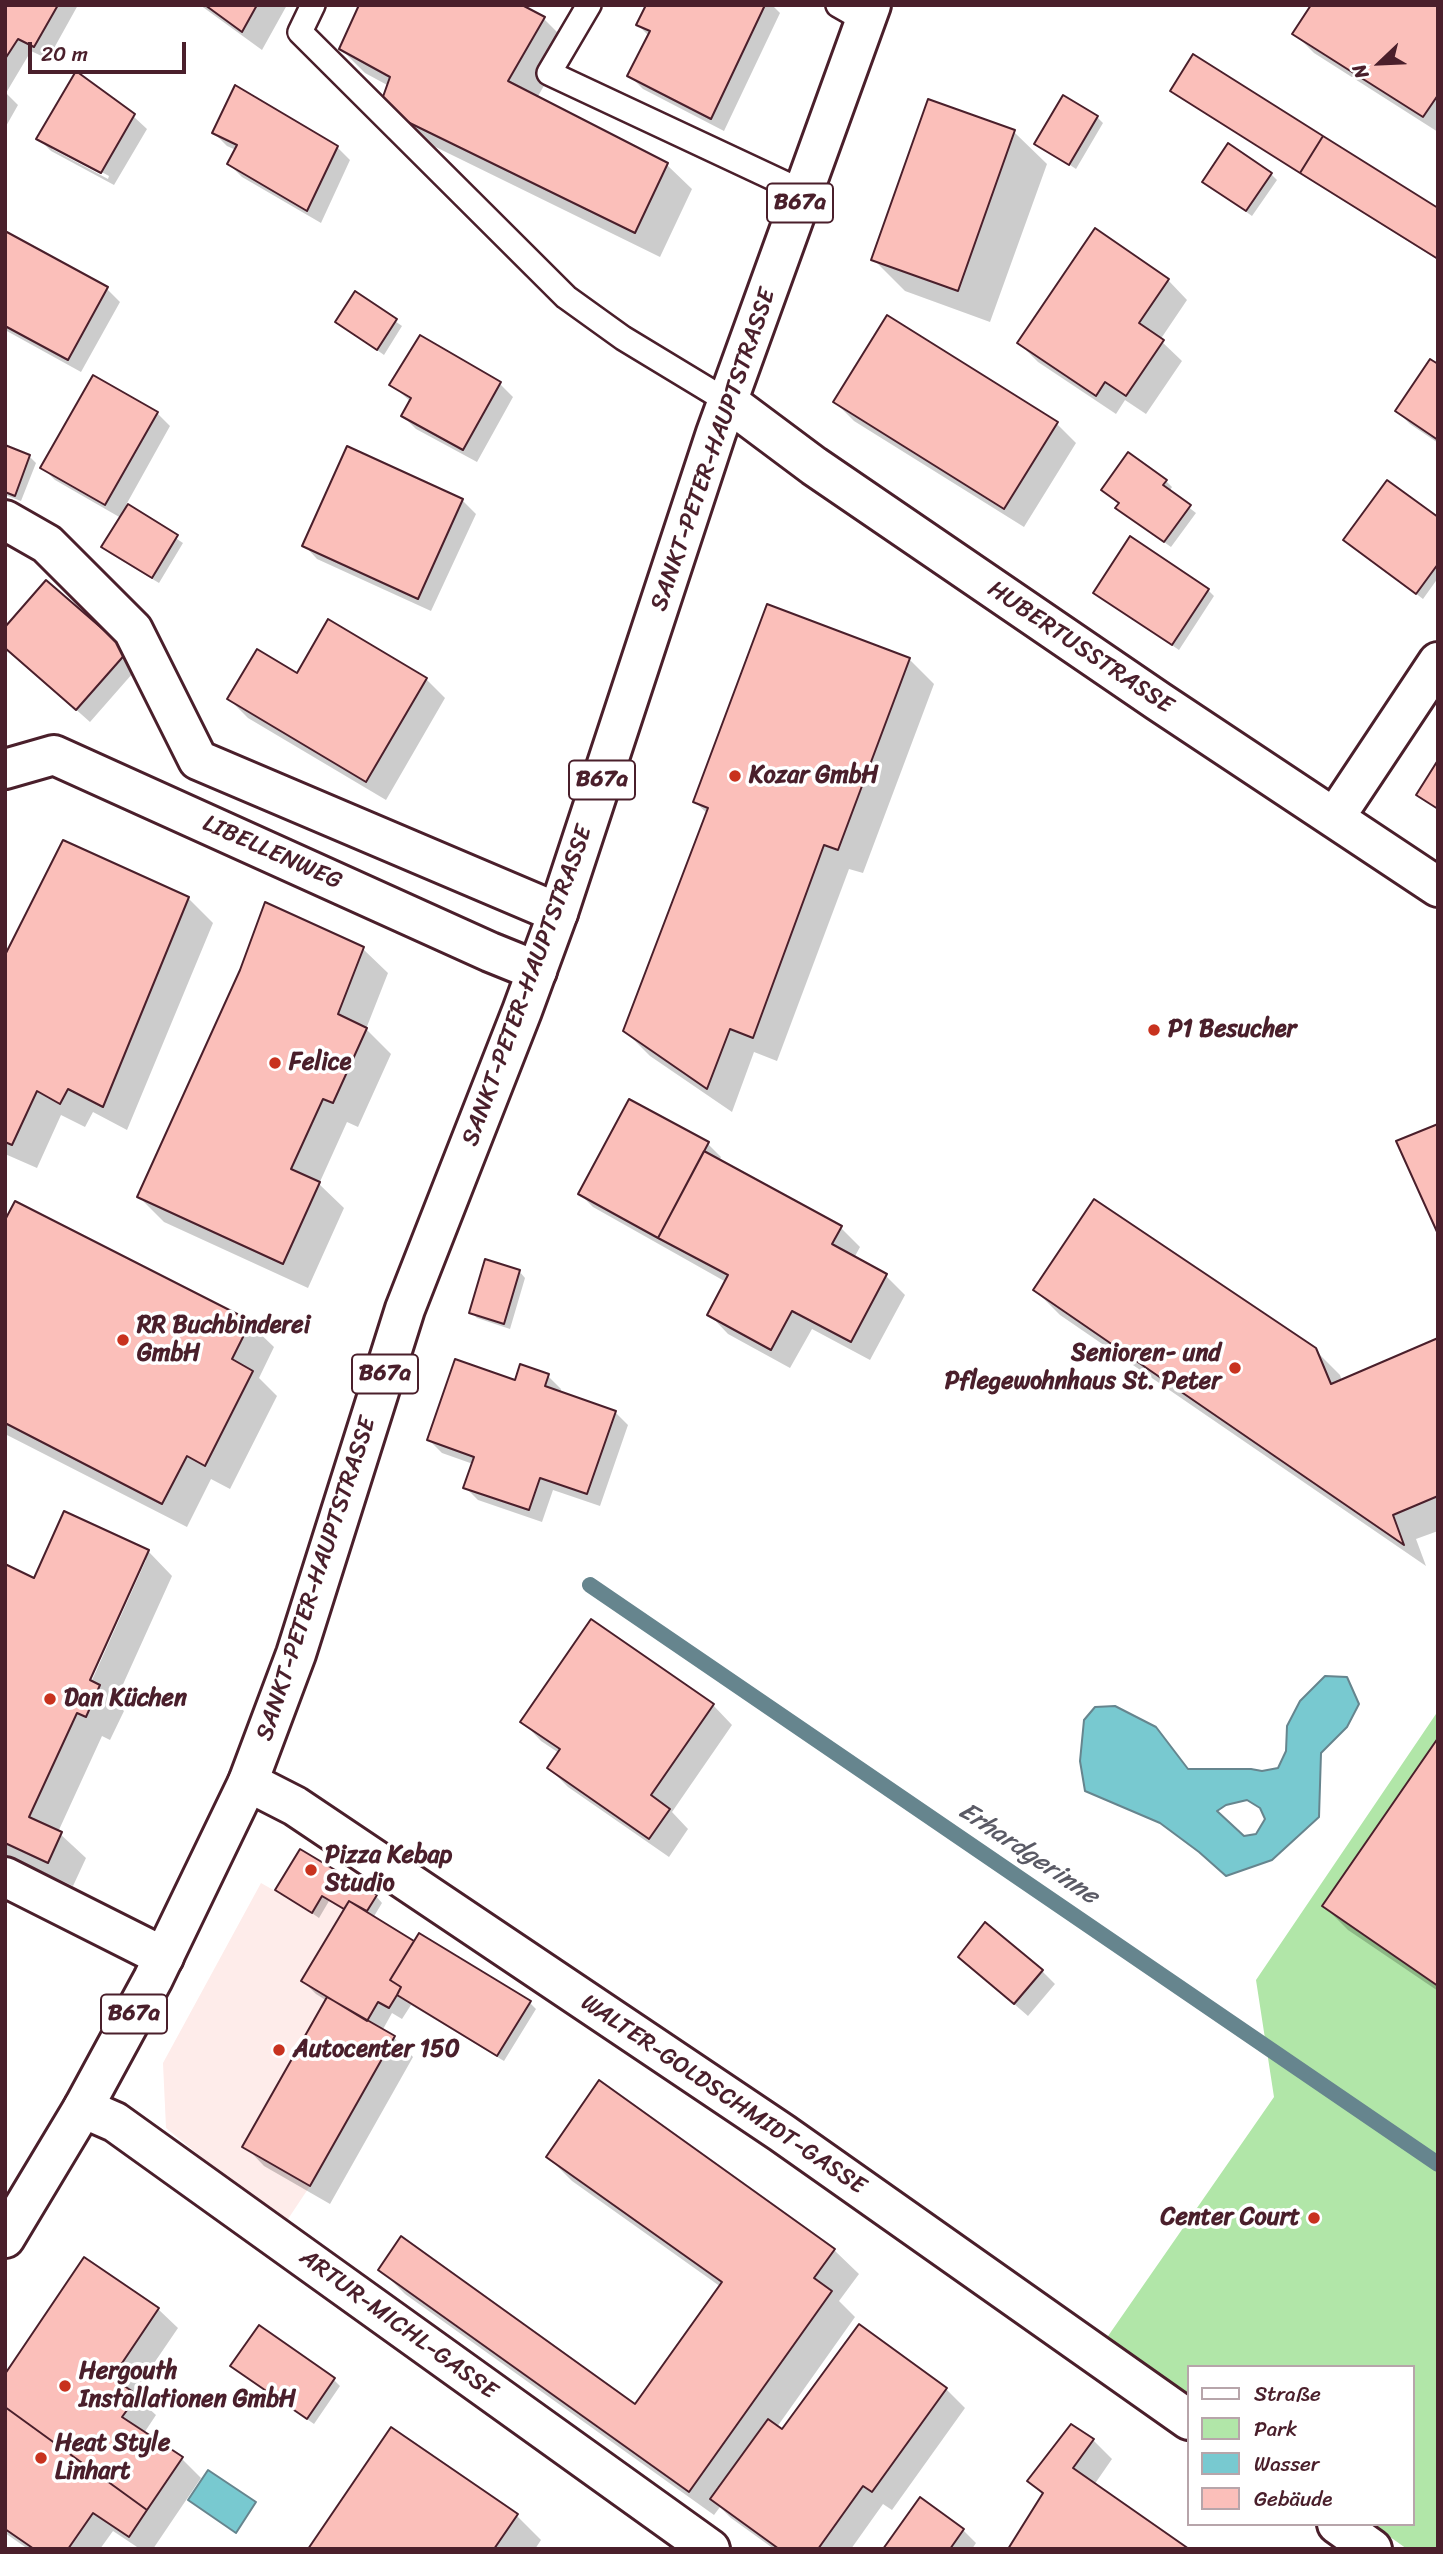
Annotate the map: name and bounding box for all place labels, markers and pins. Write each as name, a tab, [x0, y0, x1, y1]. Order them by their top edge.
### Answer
place label: Kozar GmbH	[749, 762, 879, 790]
marker: Kozar GmbH	[727, 768, 743, 784]
place label: P1 Besucher	[1168, 1016, 1296, 1044]
marker: P1 Besucher	[1146, 1022, 1162, 1038]
place label: Felice	[289, 1049, 351, 1077]
marker: Felice	[267, 1055, 283, 1071]
place label: RR Buchbinderei GmbH	[137, 1312, 310, 1368]
marker: RR Buchbinderei GmbH	[115, 1332, 131, 1348]
place label: Senioren- und Pflegewohnhaus St. Peter	[945, 1340, 1221, 1396]
marker: Senioren- und Pflegewohnhaus St. Peter	[1227, 1360, 1243, 1376]
place label: Dan Küchen	[64, 1685, 187, 1713]
marker: Dan Küchen	[42, 1691, 58, 1707]
place label: Pizza Kebap Studio	[325, 1842, 452, 1898]
marker: Pizza Kebap Studio	[303, 1862, 319, 1878]
place label: Autocenter 150	[293, 2036, 460, 2064]
marker: Autocenter 150	[271, 2042, 287, 2058]
place label: Center Court	[1160, 2204, 1300, 2232]
marker: Center Court	[1306, 2210, 1322, 2226]
place label: Hergouth Installationen GmbH	[79, 2358, 296, 2414]
marker: Hergouth Installationen GmbH	[57, 2378, 73, 2394]
place label: Heat Style Linhart	[55, 2430, 170, 2486]
marker: Heat Style Linhart	[33, 2450, 49, 2466]

